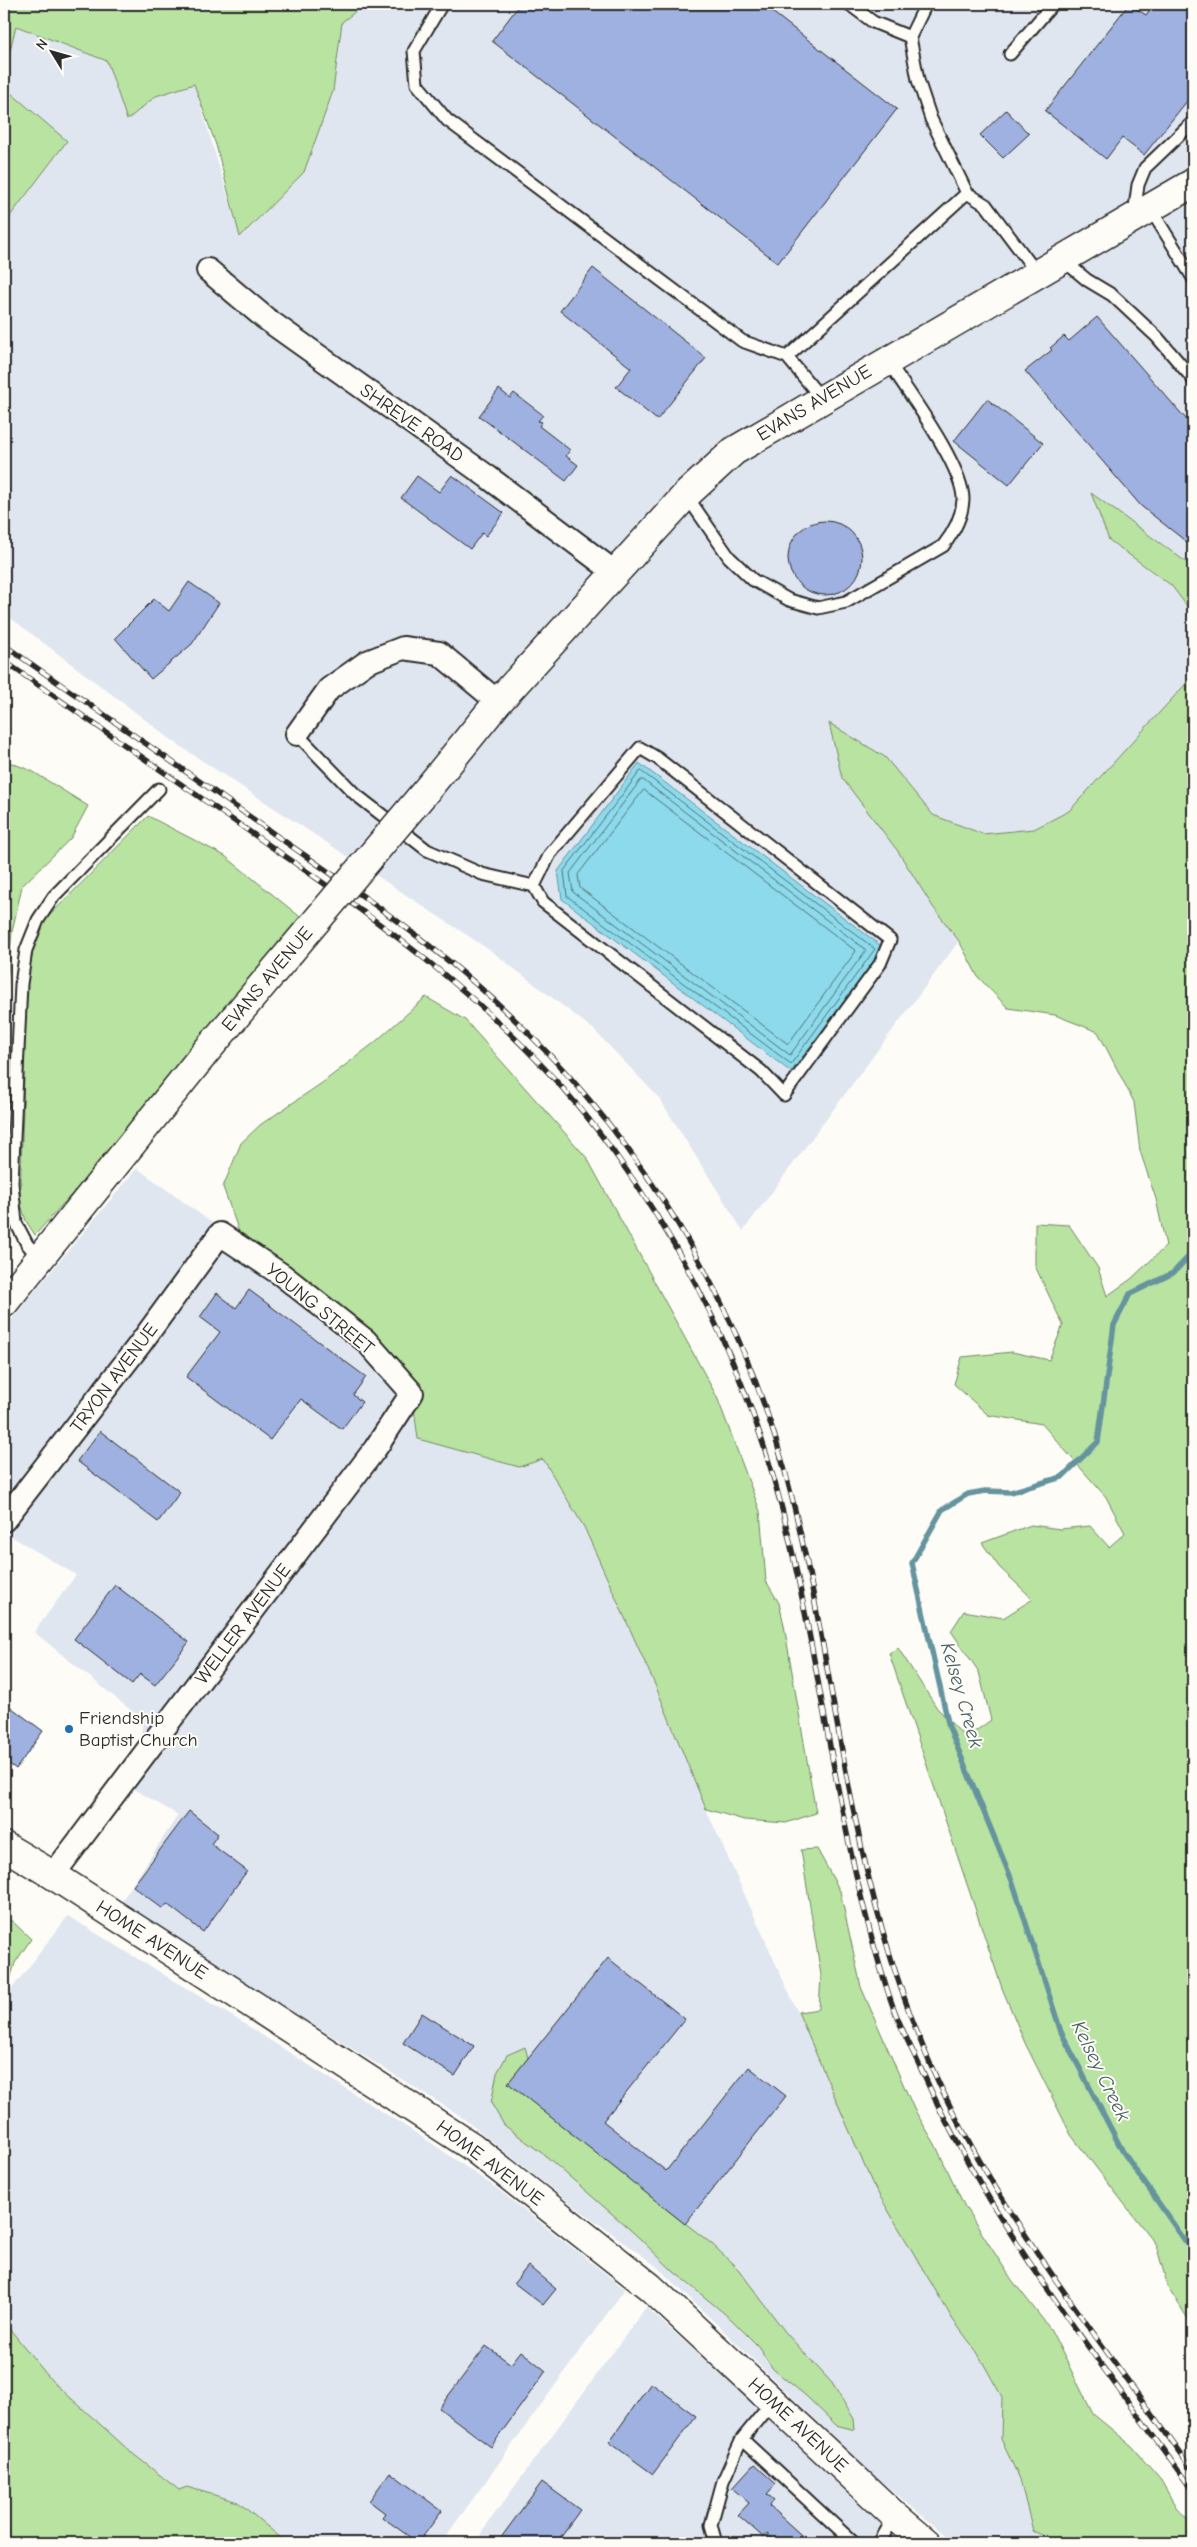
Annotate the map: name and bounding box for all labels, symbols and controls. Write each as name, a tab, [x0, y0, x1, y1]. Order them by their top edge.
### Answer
north arrow	[28, 28, 78, 78]
text: N	[32, 36, 52, 53]
street label: EVANS AVENUE	[753, 360, 875, 446]
street label: SHREVE ROAD	[356, 379, 468, 467]
street label: EVANS AVENUE	[217, 922, 317, 1036]
street label: YOUNG STREET	[261, 1259, 379, 1359]
street label: TRYON AVENUE	[66, 1319, 162, 1437]
street label: WELLER AVENUE	[191, 1559, 295, 1689]
water label: Kelsey Creek	[936, 1639, 988, 1751]
place label: Friendship Baptist Church	[79, 1707, 198, 1751]
marker: Friendship Baptist Church	[63, 1723, 75, 1735]
street label: HOME AVENUE	[92, 1896, 212, 1984]
water label: Kelsey Creek	[1067, 2017, 1135, 2125]
street label: HOME AVENUE	[432, 2116, 548, 2210]
street label: HOME AVENUE	[743, 2373, 853, 2477]

